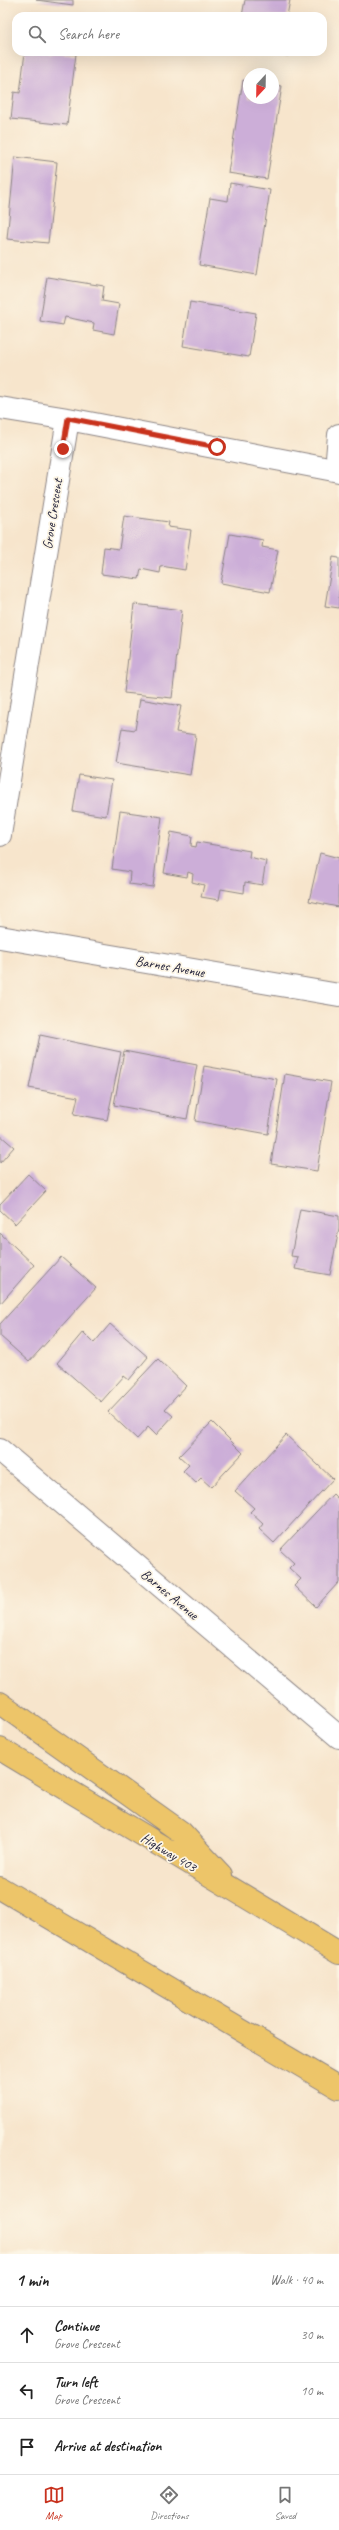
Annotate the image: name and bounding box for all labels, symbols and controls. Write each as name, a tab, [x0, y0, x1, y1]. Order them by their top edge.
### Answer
search box	[12, 12, 327, 56]
icon: search	[26, 23, 48, 45]
text: Search here	[58, 25, 119, 44]
north arrow	[243, 68, 279, 104]
route start	[208, 438, 226, 456]
route end	[54, 440, 72, 458]
street label: Grove Crescent	[39, 476, 67, 550]
street label: Barnes Avenue	[134, 952, 207, 981]
street label: Barnes Avenue	[138, 1565, 203, 1624]
street label: Highway 403	[138, 1829, 201, 1877]
text: 1 min	[16, 2270, 49, 2291]
text: Walk · 40 m	[270, 2272, 323, 2288]
text: Continue	[54, 2317, 99, 2336]
icon: ahead	[16, 2324, 38, 2346]
text: 30 m	[301, 2327, 323, 2343]
text: Grove Crescent	[54, 2336, 120, 2352]
text: Turn left	[54, 2373, 97, 2392]
icon: left	[16, 2380, 38, 2402]
text: 10 m	[301, 2383, 323, 2399]
text: Grove Crescent	[54, 2392, 120, 2408]
icon: arrive	[16, 2436, 38, 2458]
text: Arrive at destination	[54, 2437, 161, 2456]
tab: Map	[43, 2484, 65, 2522]
tab: Directions	[150, 2484, 189, 2522]
tab: Saved	[274, 2484, 296, 2522]

